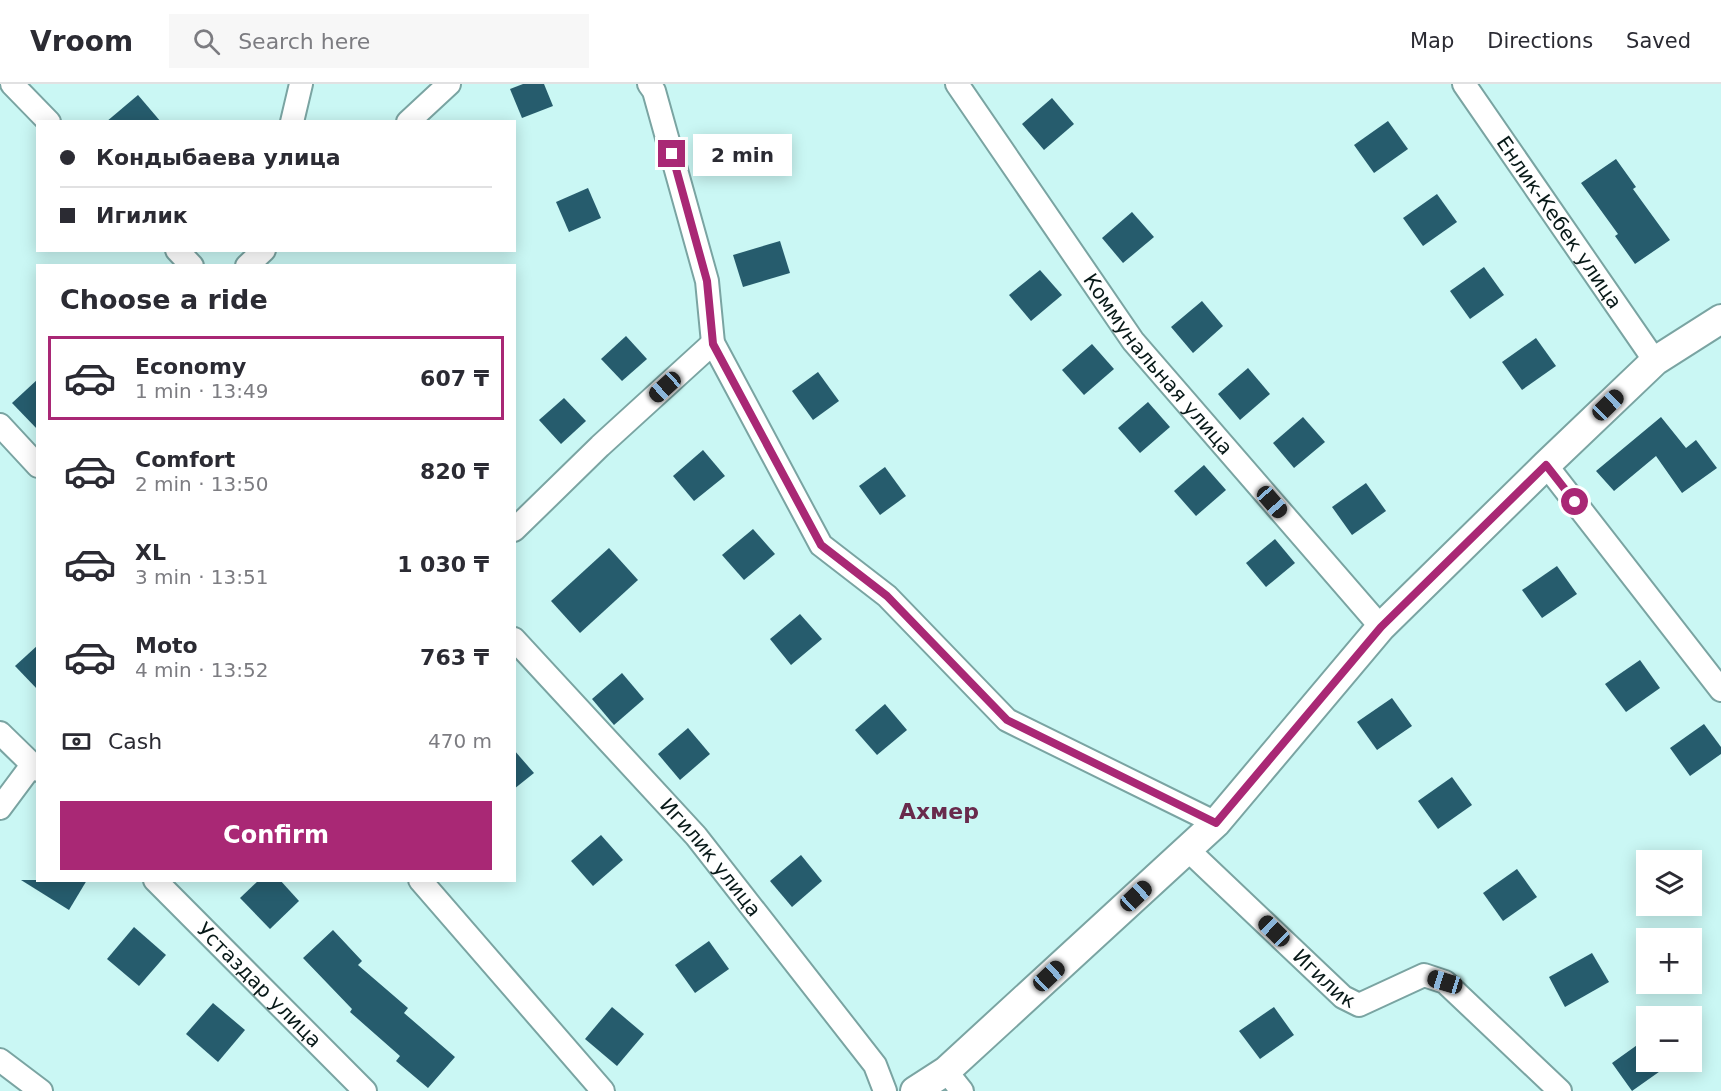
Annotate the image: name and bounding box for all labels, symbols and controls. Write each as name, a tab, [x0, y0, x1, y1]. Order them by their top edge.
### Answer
search box	[169, 14, 589, 68]
text: Vroom	[30, 25, 133, 58]
icon: search	[190, 25, 223, 58]
text: Search here	[238, 29, 370, 54]
text: Map	[1410, 29, 1454, 53]
text: Directions	[1487, 29, 1593, 53]
text: Saved	[1626, 29, 1691, 53]
street label: Енлик-Кебек улица	[1492, 132, 1627, 313]
callout: 2 min	[693, 133, 792, 175]
route end	[658, 140, 685, 167]
text: 2 min	[711, 143, 774, 167]
text: Кондыбаева улица	[96, 145, 341, 170]
text: Игилик	[96, 203, 188, 228]
street label: Коммунальная улица	[1078, 269, 1238, 459]
text: Choose a ride	[60, 284, 268, 315]
icon: car	[63, 351, 117, 405]
text: Economy	[135, 354, 246, 379]
text: 607 ₸	[420, 366, 489, 391]
car	[646, 368, 684, 406]
text: 1 min · 13:49	[135, 379, 269, 403]
car	[1589, 386, 1627, 424]
icon: car	[63, 444, 117, 498]
text: Comfort	[135, 447, 235, 472]
text: 820 ₸	[420, 459, 489, 484]
text: 2 min · 13:50	[135, 472, 269, 496]
car	[1253, 483, 1291, 521]
route start	[1561, 488, 1588, 515]
icon: car	[63, 537, 117, 591]
text: XL	[135, 540, 166, 565]
text: 1 030 ₸	[397, 552, 489, 577]
text: 3 min · 13:51	[135, 565, 269, 589]
icon: car	[63, 630, 117, 684]
text: Moto	[135, 633, 198, 658]
text: 763 ₸	[420, 645, 489, 670]
text: 4 min · 13:52	[135, 658, 269, 682]
icon: cash	[60, 725, 93, 758]
text: Cash	[108, 729, 162, 754]
text: 470 m	[428, 729, 492, 753]
street label: Игилик улица	[655, 793, 766, 921]
district label: Ахмер	[899, 799, 979, 824]
button: Confirm	[60, 801, 492, 870]
map controls	[1636, 850, 1702, 1072]
button: layers	[1636, 850, 1702, 916]
car	[1117, 877, 1155, 915]
car	[1255, 912, 1293, 950]
street label: Устаздар улица	[192, 917, 327, 1052]
button: +	[1636, 928, 1702, 994]
street label: Игилик	[1288, 944, 1359, 1013]
car	[1030, 957, 1068, 995]
car	[1425, 968, 1465, 996]
button: −	[1636, 1006, 1702, 1072]

